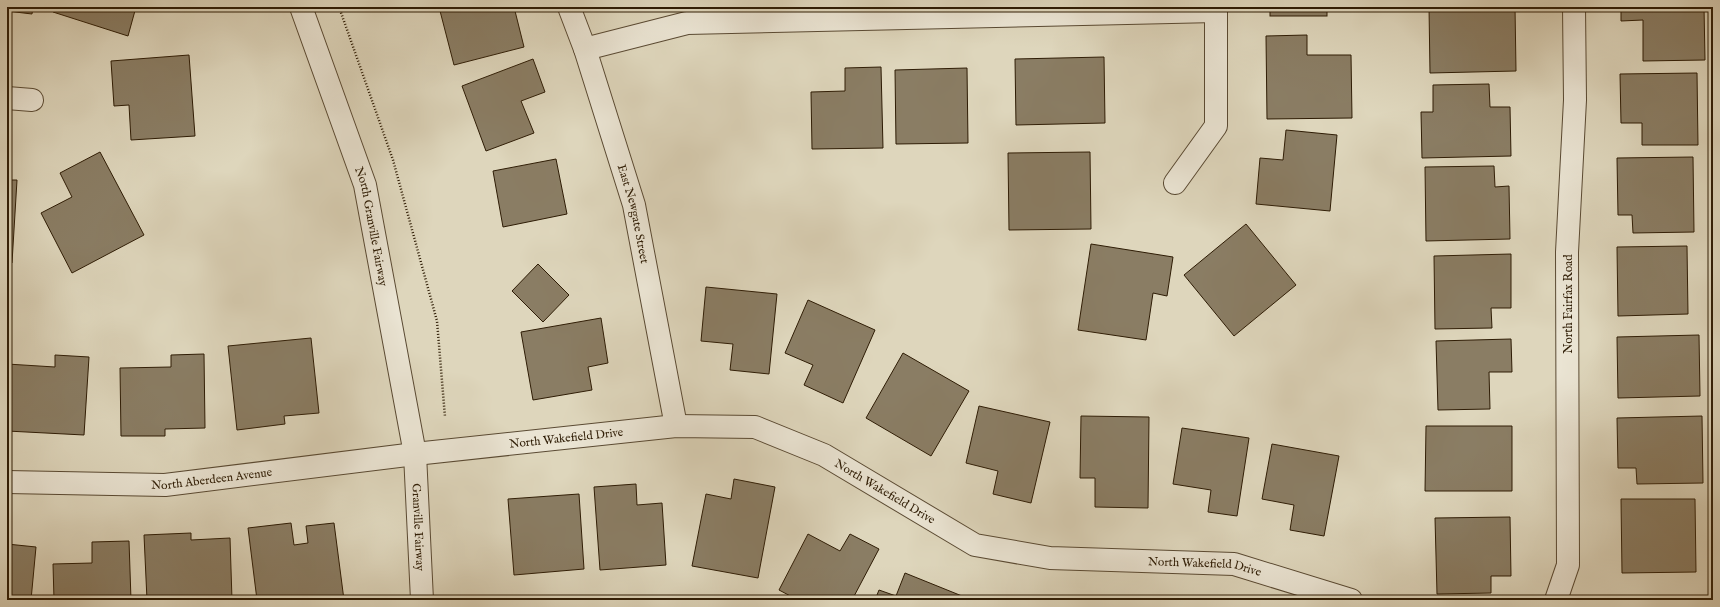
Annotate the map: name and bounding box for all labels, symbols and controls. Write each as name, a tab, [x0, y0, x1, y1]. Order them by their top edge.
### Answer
street label: East Newgate Street	[614, 163, 652, 265]
street label: North Granville Fairway	[351, 165, 391, 288]
street label: North Fairfax Road	[1561, 254, 1576, 354]
street label: North Wakefield Drive	[508, 425, 624, 452]
street label: North Wakefield Drive	[832, 456, 938, 528]
street label: North Aberdeen Avenue	[151, 465, 273, 493]
street label: Granville Fairway	[408, 483, 428, 571]
street label: North Wakefield Drive	[1148, 554, 1264, 580]

